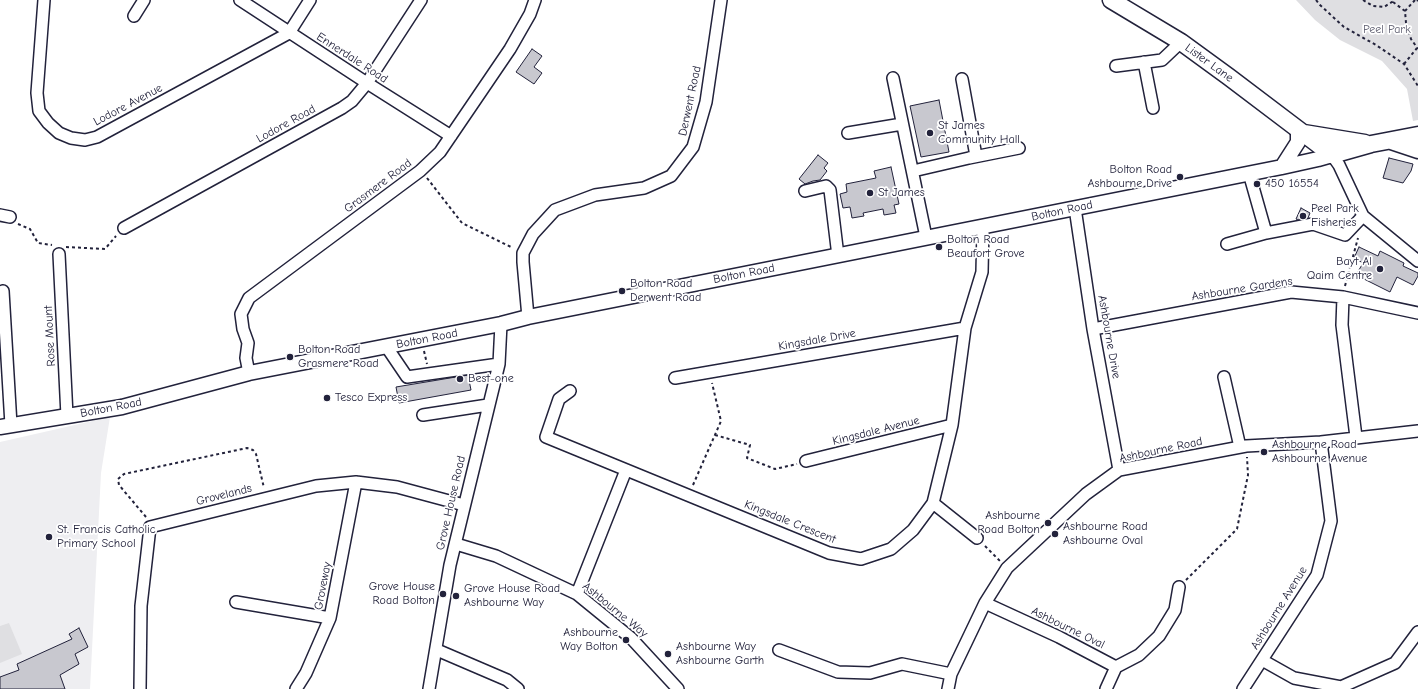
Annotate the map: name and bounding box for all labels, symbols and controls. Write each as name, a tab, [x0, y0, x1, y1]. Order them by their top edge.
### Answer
park label: Peel Park	[1363, 23, 1411, 37]
street label: Ennerdale Road	[314, 30, 390, 86]
street label: Lister Lane	[1182, 41, 1236, 85]
street label: Derwent Road	[676, 65, 704, 137]
street label: Lodore Avenue	[91, 81, 165, 129]
street label: Lodore Road	[254, 102, 318, 146]
place label: St James Community Hall	[938, 119, 1020, 147]
marker: St James Community Hall	[925, 128, 935, 138]
street label: Grasmere Road	[341, 156, 415, 216]
place label: Bolton Road Ashbourne Drive	[1087, 163, 1172, 191]
marker: Bolton Road Ashbourne Drive	[1175, 172, 1185, 182]
place label: 450 16554	[1265, 177, 1319, 191]
marker: 450 16554	[1252, 179, 1262, 189]
place label: St James	[878, 186, 925, 200]
marker: St James	[865, 188, 875, 198]
street label: Bolton Road	[1030, 197, 1094, 225]
place label: Peel Park Fisheries	[1311, 202, 1359, 230]
marker: Peel Park Fisheries	[1298, 211, 1308, 221]
place label: Bolton Road Beaufort Grove	[947, 233, 1025, 261]
marker: Bolton Road Beaufort Grove	[934, 242, 944, 252]
place label: Bayt Al Qaim Centre	[1307, 255, 1372, 283]
street label: Bolton Road	[712, 261, 776, 287]
marker: Bayt Al Qaim Centre	[1375, 264, 1385, 274]
street label: Ashbourne Gardens	[1191, 274, 1293, 304]
place label: Bolton Road Derwent Road	[630, 277, 701, 305]
marker: Bolton Road Derwent Road	[617, 286, 627, 296]
street label: Ashbourne Drive	[1095, 294, 1123, 380]
street label: Rose Mount	[41, 305, 59, 367]
street label: Bolton Road	[395, 326, 459, 352]
street label: Kingsdale Drive	[777, 326, 857, 354]
place label: Bolton Road Grasmere Road	[298, 343, 379, 371]
marker: Bolton Road Grasmere Road	[285, 352, 295, 362]
place label: Best-one	[468, 372, 514, 386]
marker: Best-one	[455, 374, 465, 384]
place label: Tesco Express	[335, 391, 407, 405]
marker: Tesco Express	[322, 393, 332, 403]
street label: Bolton Road	[79, 395, 143, 421]
street label: Kingsdale Avenue	[831, 413, 921, 449]
street label: Ashbourne Road	[1118, 434, 1204, 466]
place label: Ashbourne Road Ashbourne Avenue	[1272, 438, 1367, 466]
marker: Ashbourne Road Ashbourne Avenue	[1259, 447, 1269, 457]
street label: Grove House Road	[433, 455, 469, 551]
street label: Grovelands	[195, 481, 253, 509]
street label: Kingsdale Crescent	[742, 497, 838, 547]
place label: Ashbourne Road Bolton	[978, 509, 1040, 537]
marker: Ashbourne Road Bolton	[1043, 518, 1053, 528]
place label: Ashbourne Road Ashbourne Oval	[1063, 520, 1148, 548]
place label: St. Francis Catholic Primary School	[57, 523, 156, 551]
marker: Ashbourne Road Ashbourne Oval	[1050, 529, 1060, 539]
marker: St. Francis Catholic Primary School	[44, 532, 54, 542]
street label: Groveway	[311, 561, 335, 611]
street label: Ashbourne Avenue	[1248, 564, 1310, 652]
street label: Ashbourne Way	[579, 579, 651, 641]
place label: Grove House Road Bolton	[369, 580, 435, 608]
place label: Grove House Road Ashbourne Way	[464, 582, 560, 610]
marker: Grove House Road Bolton	[438, 589, 448, 599]
marker: Grove House Road Ashbourne Way	[451, 591, 461, 601]
street label: Ashbourne Oval	[1029, 604, 1107, 652]
place label: Ashbourne Way Bolton	[560, 626, 618, 654]
marker: Ashbourne Way Bolton	[621, 635, 631, 645]
place label: Ashbourne Way Ashbourne Garth	[676, 640, 764, 668]
marker: Ashbourne Way Ashbourne Garth	[663, 649, 673, 659]

